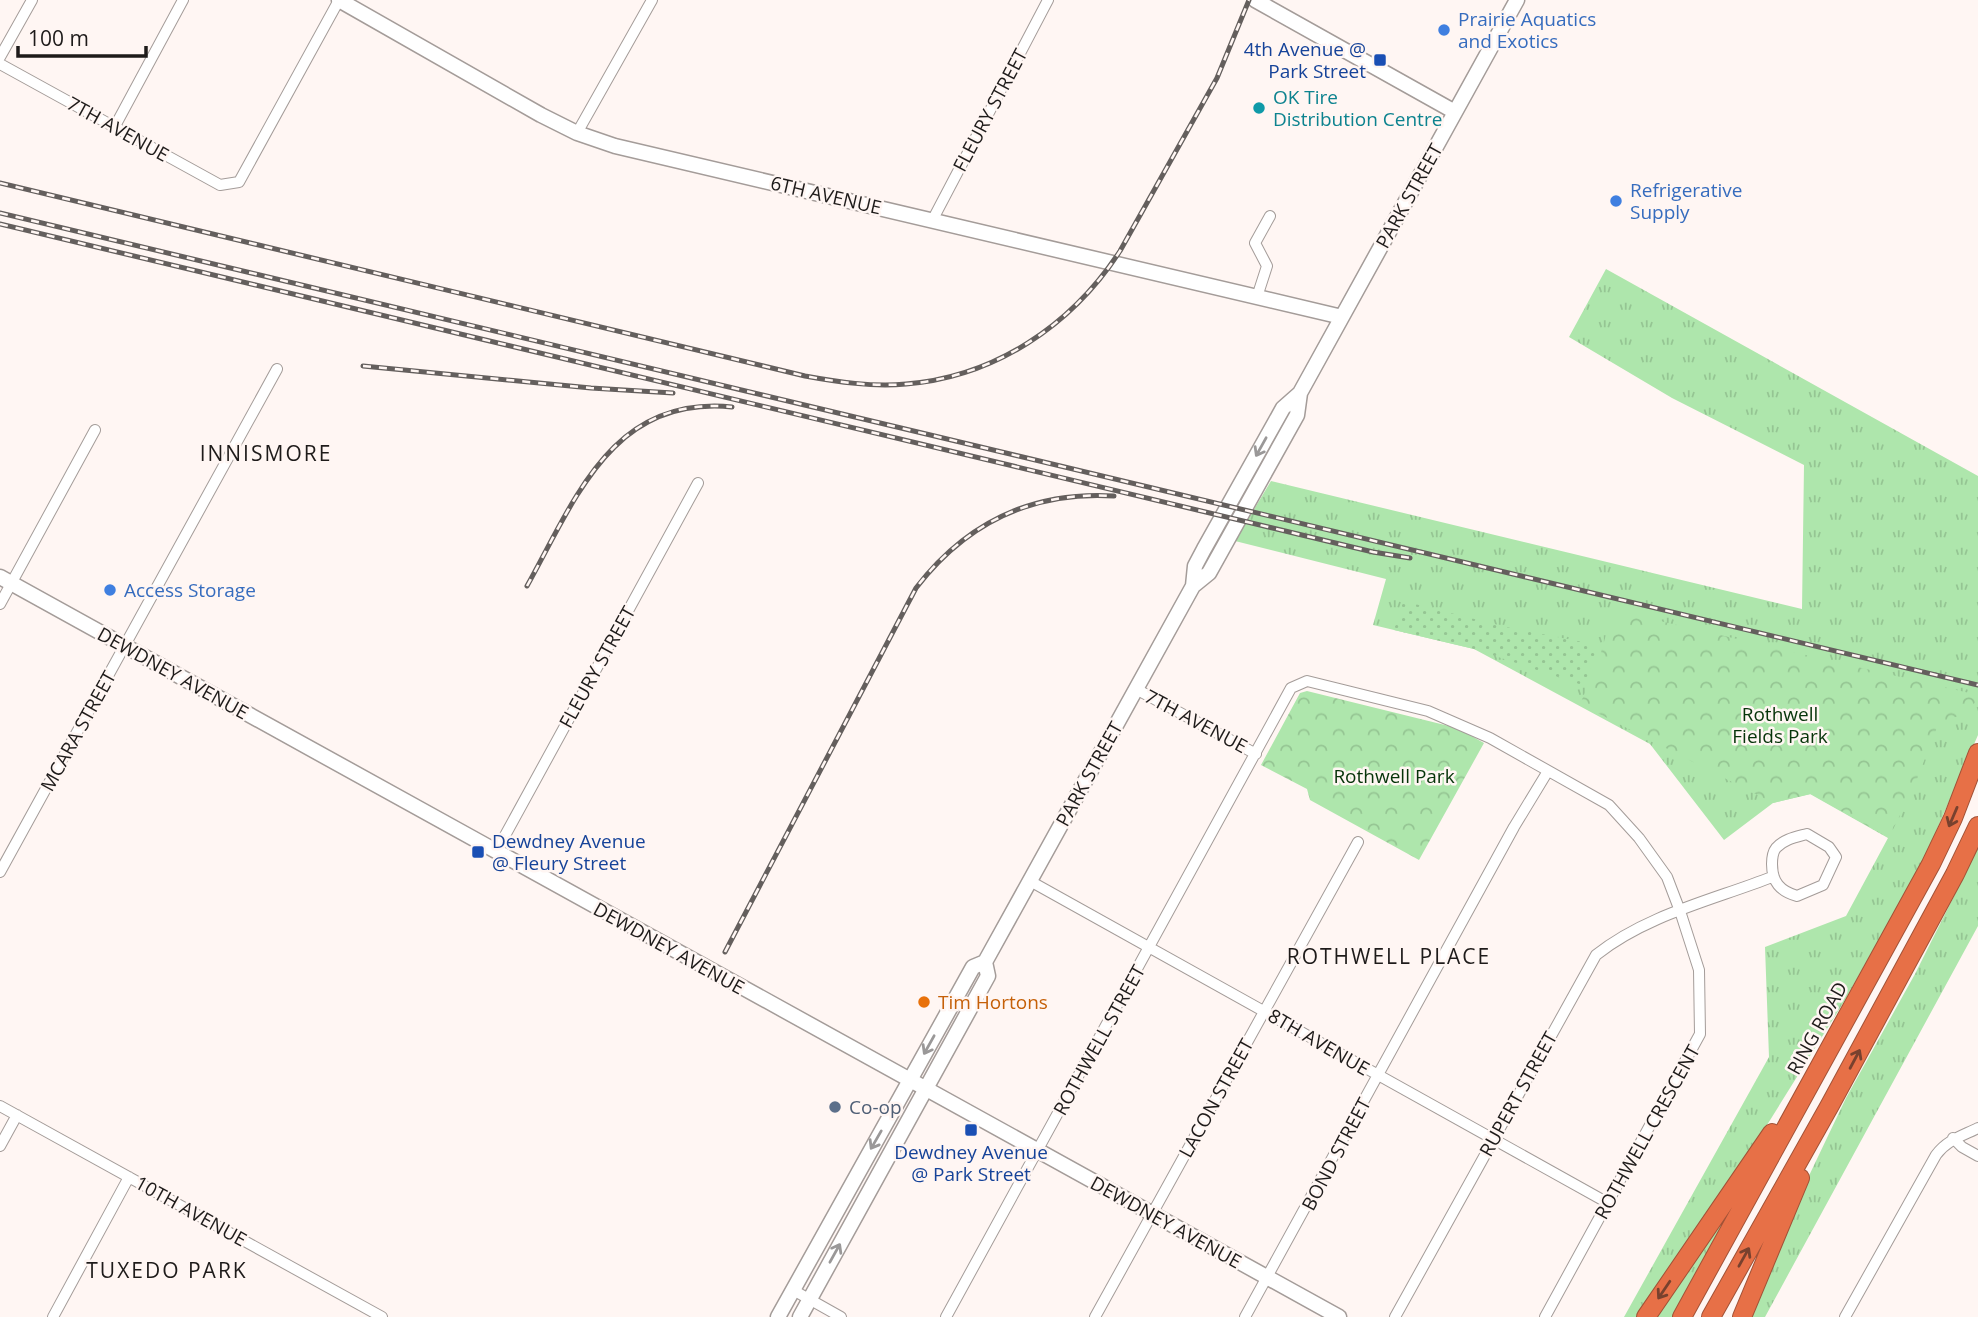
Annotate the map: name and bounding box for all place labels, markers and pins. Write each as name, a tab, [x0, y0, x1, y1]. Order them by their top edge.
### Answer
place label: Prairie Aquatics and Exotics	[1458, 6, 1596, 54]
marker: Prairie Aquatics and Exotics	[1436, 22, 1452, 38]
place label: 4th Avenue @ Park Street	[1244, 36, 1366, 84]
marker: 4th Avenue @ Park Street	[1372, 52, 1388, 68]
place label: OK Tire Distribution Centre	[1273, 84, 1442, 132]
marker: OK Tire Distribution Centre	[1251, 100, 1267, 116]
place label: Refrigerative Supply	[1630, 177, 1742, 225]
marker: Refrigerative Supply	[1608, 193, 1624, 209]
place label: Access Storage	[124, 577, 256, 603]
marker: Access Storage	[102, 582, 118, 598]
place label: Dewdney Avenue @ Fleury Street	[492, 828, 646, 876]
marker: Dewdney Avenue @ Fleury Street	[470, 844, 486, 860]
place label: Tim Hortons	[938, 989, 1048, 1015]
marker: Tim Hortons	[916, 994, 932, 1010]
place label: Co-op	[849, 1094, 902, 1120]
marker: Co-op	[827, 1099, 843, 1115]
marker: Dewdney Avenue @ Park Street	[963, 1122, 979, 1138]
place label: Dewdney Avenue @ Park Street	[894, 1139, 1048, 1187]

